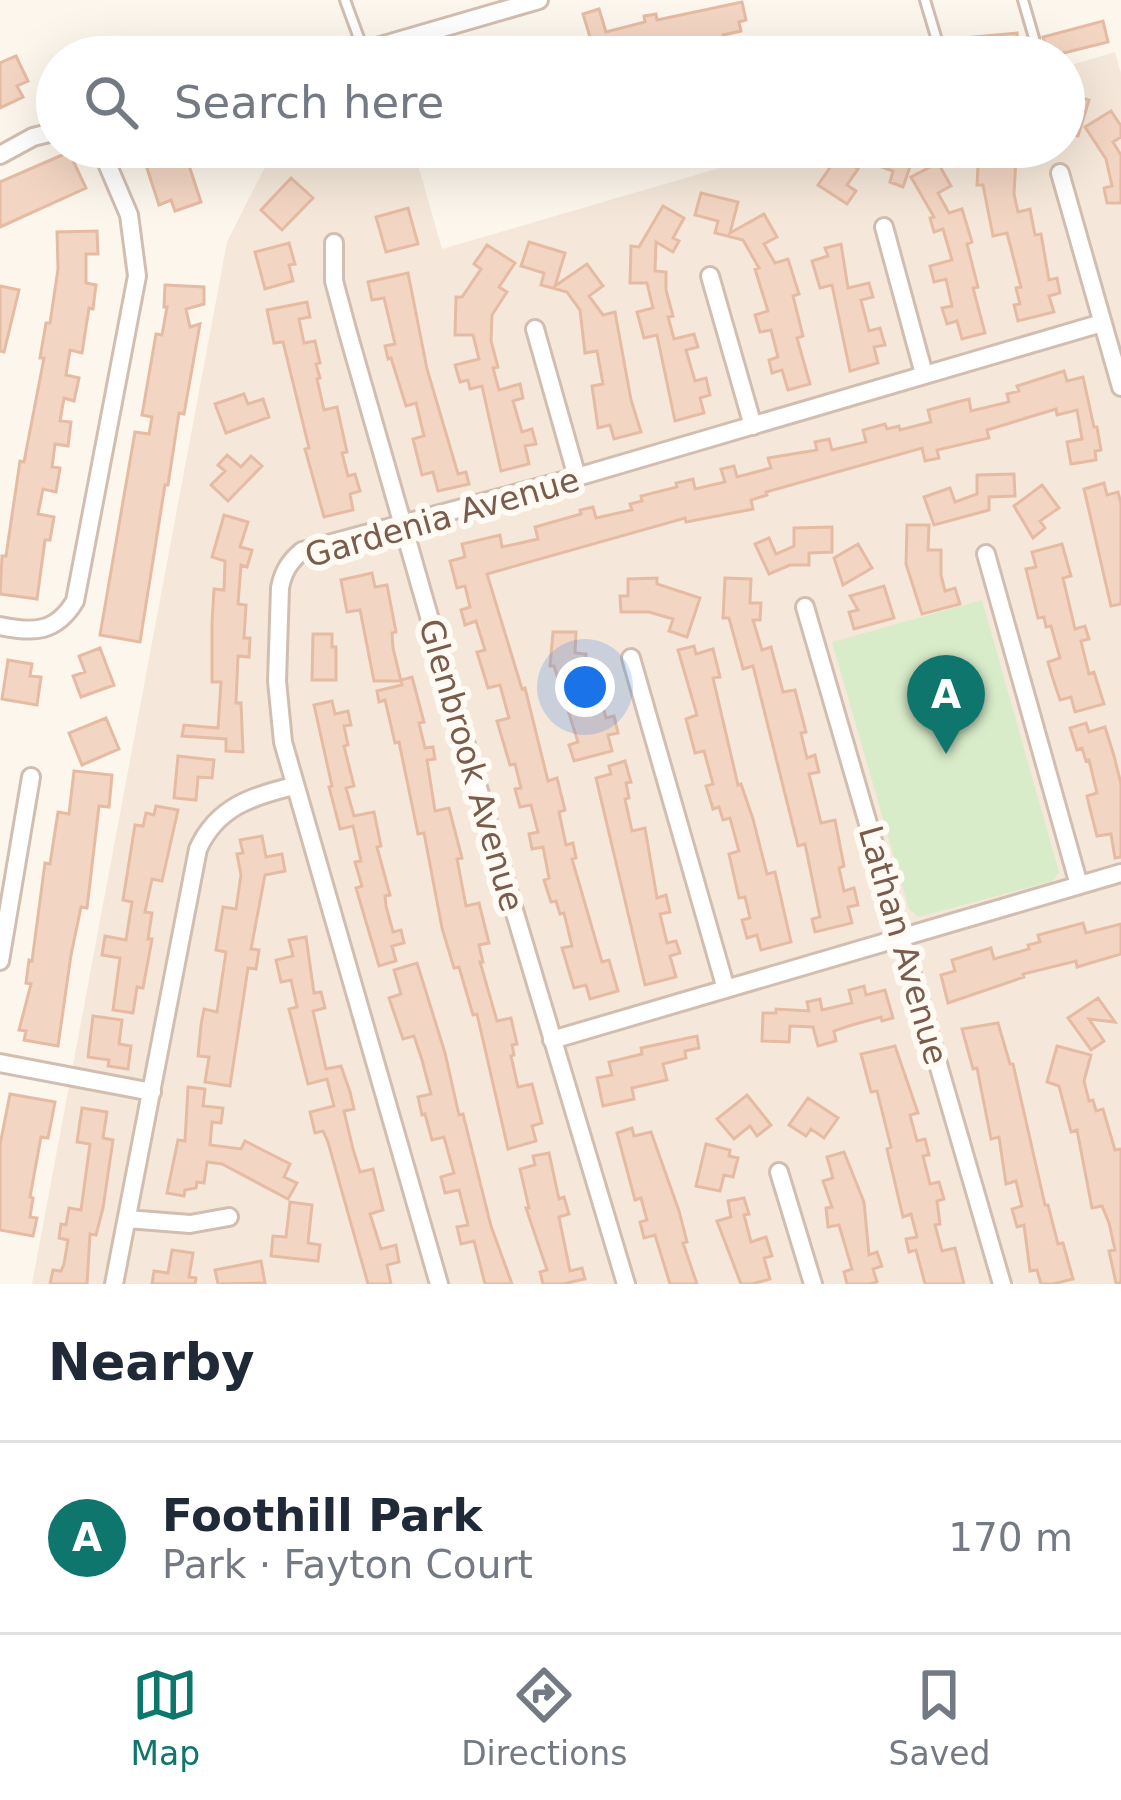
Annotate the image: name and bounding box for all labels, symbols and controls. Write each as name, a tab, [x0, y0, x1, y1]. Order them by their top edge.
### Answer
search box	[36, 36, 1085, 168]
icon: search	[78, 69, 144, 135]
text: Search here	[174, 76, 444, 129]
street label: Gardenia Avenue	[301, 460, 584, 575]
street label: Glenbrook Avenue	[411, 614, 532, 916]
pin: A	[907, 655, 985, 754]
your location	[555, 657, 615, 717]
street label: Lathan Avenue	[851, 821, 956, 1069]
text: Nearby	[48, 1333, 255, 1392]
text: Foothill Park	[162, 1489, 483, 1542]
text: A	[72, 1515, 102, 1560]
text: 170 m	[948, 1515, 1073, 1560]
text: Park · Fayton Court	[162, 1542, 533, 1587]
tab: Map	[131, 1662, 200, 1773]
tab: Directions	[461, 1662, 627, 1773]
tab: Saved	[889, 1662, 990, 1773]

